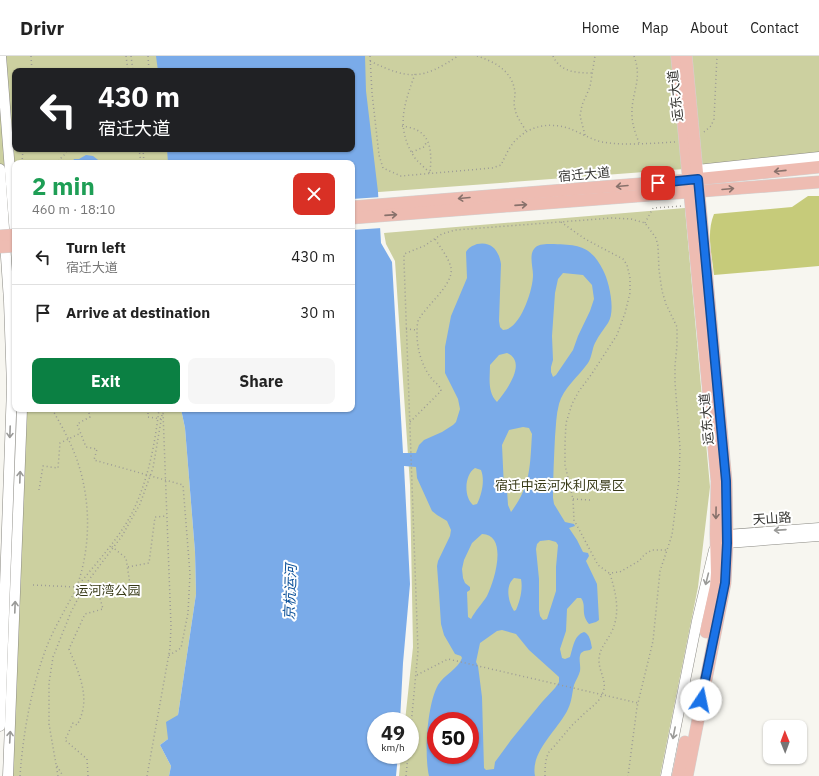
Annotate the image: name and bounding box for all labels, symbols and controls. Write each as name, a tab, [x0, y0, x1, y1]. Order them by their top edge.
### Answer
text: Drivr	[20, 16, 64, 40]
text: Home	[582, 19, 619, 37]
text: Map	[641, 19, 668, 37]
text: About	[690, 19, 728, 37]
text: Contact	[750, 19, 799, 37]
street label: 运东大道	[664, 69, 687, 123]
text: 430 m	[98, 78, 180, 115]
icon: left	[32, 84, 84, 136]
text: 宿迁大道	[98, 117, 170, 140]
street label: 宿迁大道	[557, 164, 611, 185]
pin	[641, 166, 675, 200]
one-way arrow	[774, 167, 787, 175]
text: 2 min	[32, 170, 95, 202]
icon: arrive	[647, 172, 669, 194]
button: close	[293, 173, 335, 215]
one-way arrow	[616, 182, 629, 189]
one-way arrow	[721, 186, 734, 193]
one-way arrow	[458, 195, 471, 202]
text: 460 m · 18:10	[32, 201, 115, 218]
one-way arrow	[514, 202, 527, 209]
one-way arrow	[384, 212, 397, 219]
text: Turn left	[66, 238, 126, 257]
icon: left	[32, 246, 54, 268]
text: 430 m	[291, 247, 335, 266]
text: 宿迁大道	[66, 259, 118, 276]
icon: arrive	[32, 302, 54, 324]
text: Arrive at destination	[66, 303, 210, 322]
text: 30 m	[300, 303, 335, 322]
button: Exit	[32, 358, 180, 404]
button: Share	[188, 358, 335, 404]
street label: 运东大道	[696, 392, 717, 446]
one-way arrow	[6, 425, 14, 438]
one-way arrow	[16, 471, 24, 484]
park label: 宿迁中运河水利风景区	[495, 477, 625, 494]
one-way arrow	[712, 506, 720, 519]
street label: 天山路	[752, 509, 792, 528]
one-way arrow	[774, 527, 787, 534]
water label: 京杭运河	[280, 561, 300, 620]
one-way arrow	[703, 572, 710, 585]
park label: 运河湾公园	[75, 582, 141, 599]
one-way arrow	[12, 601, 19, 614]
position arrow	[680, 679, 722, 721]
speed limit sign: 50	[427, 712, 479, 764]
text: 49	[381, 719, 405, 746]
north arrow	[763, 720, 807, 764]
map controls	[763, 720, 807, 764]
one-way arrow	[670, 726, 678, 739]
one-way arrow	[7, 731, 14, 744]
text: km/h	[381, 741, 405, 754]

